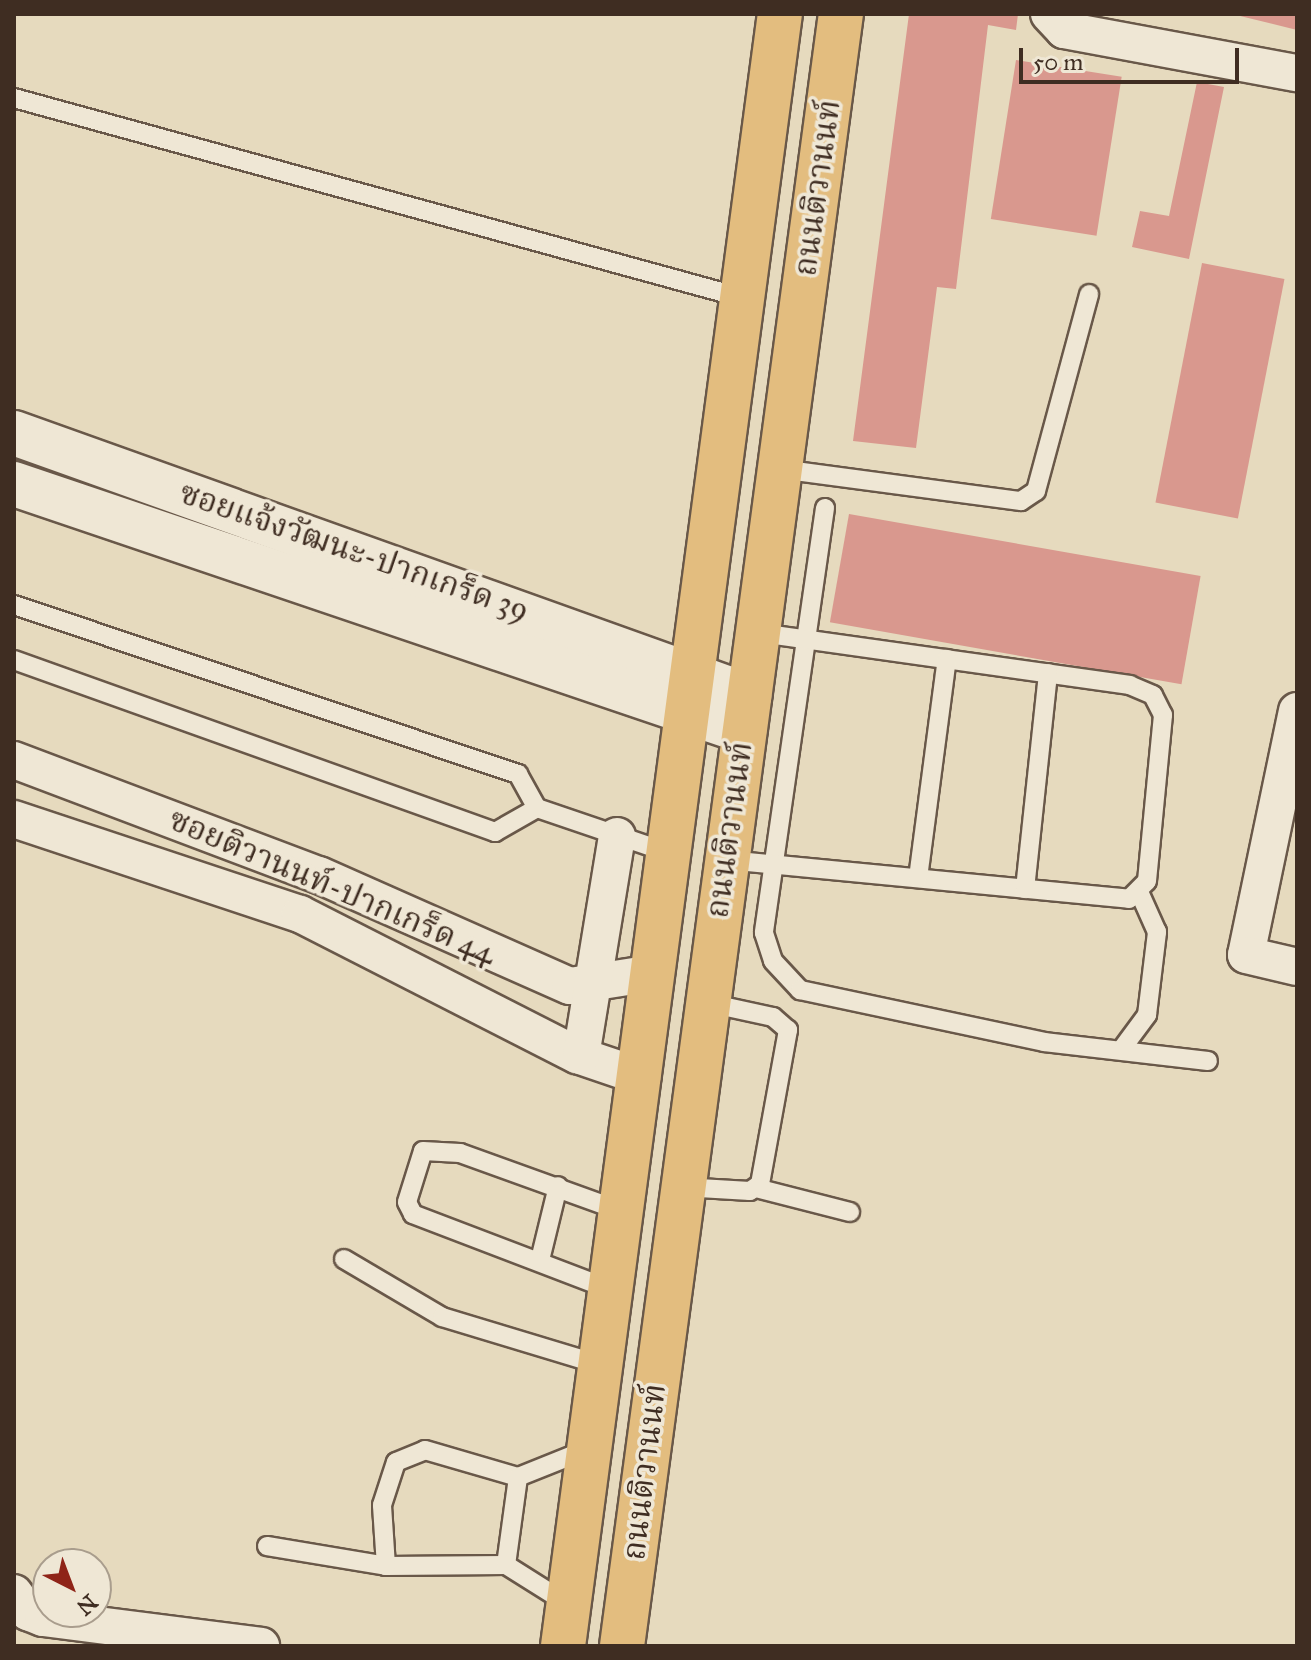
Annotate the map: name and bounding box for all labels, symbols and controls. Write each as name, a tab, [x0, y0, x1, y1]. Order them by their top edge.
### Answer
scale bar	[1023, 32, 1243, 82]
text: 50 m	[1033, 47, 1083, 77]
street label: ถนนติวานนท์	[787, 97, 849, 279]
street label: ซอยแจ้งวัฒนะ-ปากเกร็ด 39	[174, 474, 534, 630]
street label: ถนนติวานนท์	[699, 739, 761, 921]
street label: ซอยติวานนท์-ปากเกร็ด 44	[163, 801, 501, 973]
street label: ถนนติวานนท์	[615, 1382, 675, 1562]
north arrow	[32, 1548, 112, 1628]
text: N	[71, 1588, 103, 1621]

